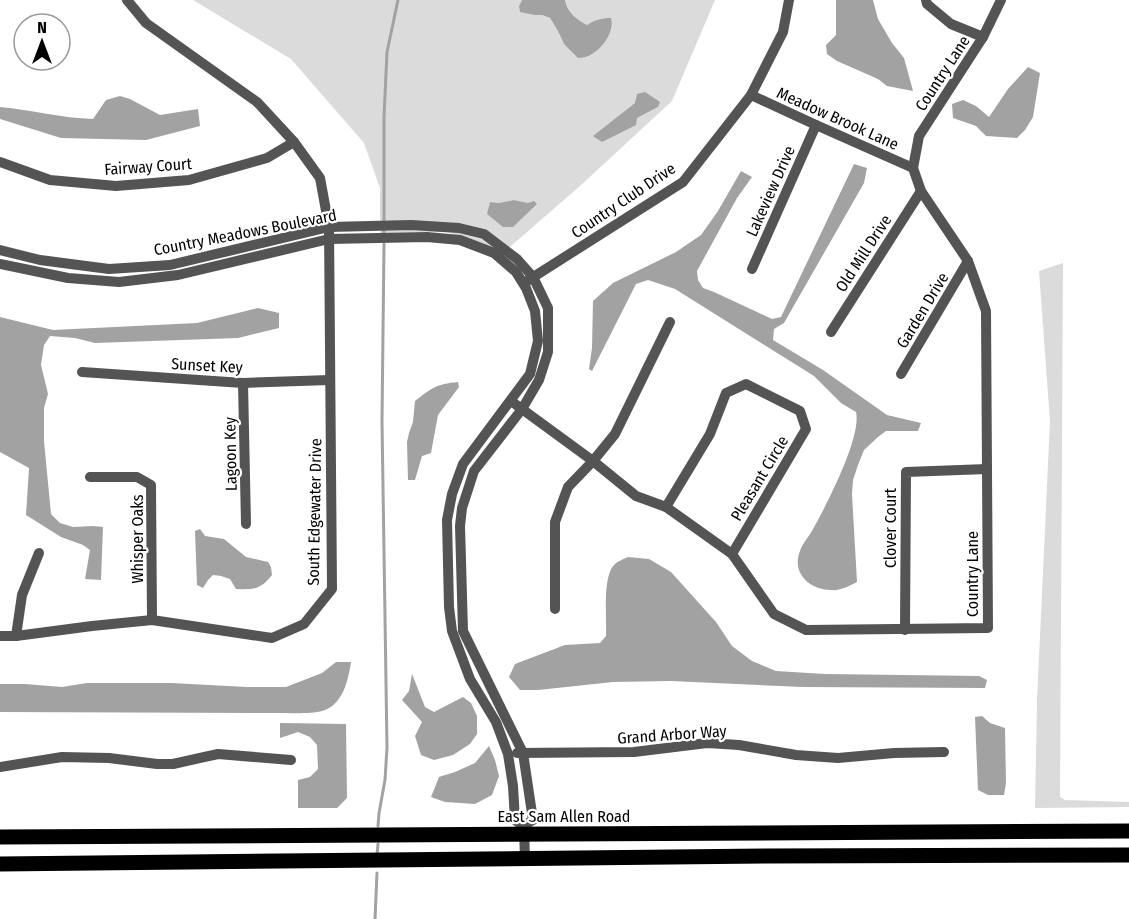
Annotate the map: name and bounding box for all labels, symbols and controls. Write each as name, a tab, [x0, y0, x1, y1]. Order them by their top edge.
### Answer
north arrow	[12, 12, 72, 72]
text: N	[37, 18, 47, 37]
street label: Country Lane	[911, 32, 974, 114]
street label: Meadow Brook Lane	[774, 83, 902, 154]
street label: Lakeview Drive	[742, 143, 799, 239]
street label: Fairway Court	[104, 154, 193, 179]
street label: Country Club Drive	[568, 159, 679, 242]
street label: Country Meadows Boulevard	[152, 205, 338, 260]
street label: Old Mill Drive	[831, 211, 895, 295]
street label: Garden Drive	[892, 269, 952, 351]
street label: Sunset Key	[171, 354, 244, 377]
street label: Lagoon Key	[220, 416, 241, 491]
street label: Pleasant Circle	[727, 432, 792, 524]
street label: South Edgewater Drive	[304, 438, 325, 586]
street label: Clover Court	[881, 487, 900, 568]
street label: Whisper Oaks	[128, 494, 147, 583]
street label: Country Lane	[963, 531, 982, 617]
street label: Grand Arbor Way	[617, 721, 728, 748]
street label: East Sam Allen Road	[498, 807, 630, 826]

